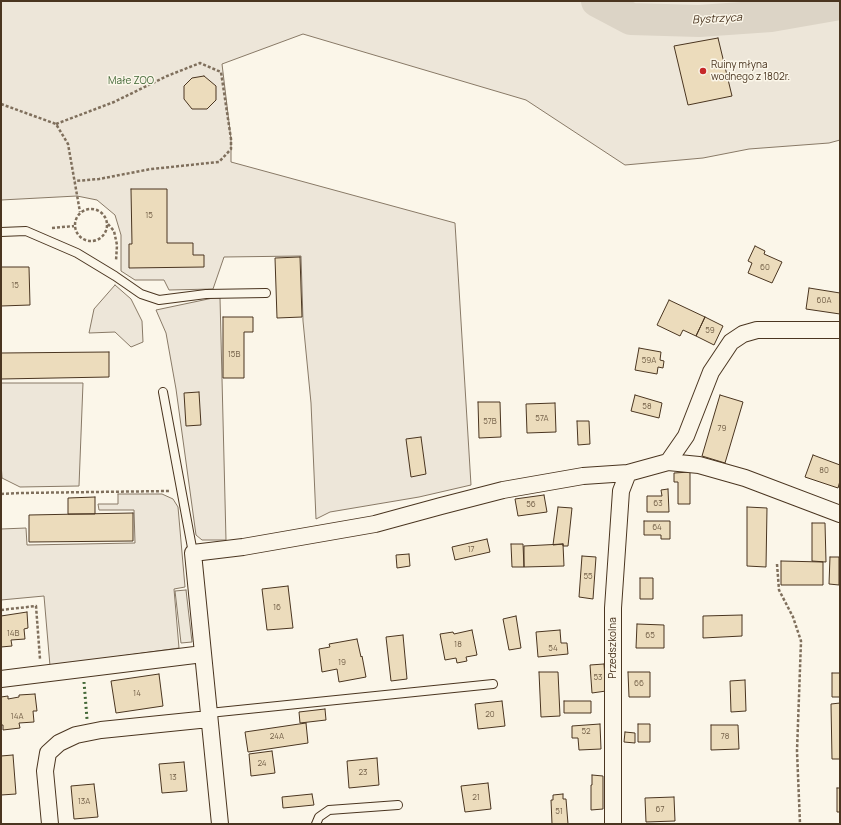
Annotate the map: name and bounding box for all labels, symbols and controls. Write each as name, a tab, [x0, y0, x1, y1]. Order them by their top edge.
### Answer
water label: Bystrzyca	[692, 11, 742, 27]
place label: Ruiny młyna wodnego z 1802r.	[711, 59, 790, 82]
marker: Ruiny młyna wodnego z 1802r.	[698, 66, 708, 76]
park label: Małe ZOO	[108, 75, 154, 87]
house number: 15	[145, 211, 153, 221]
house number: 60	[760, 263, 770, 273]
house number: 15	[11, 281, 19, 291]
house number: 60A	[817, 296, 831, 306]
house number: 59	[705, 326, 715, 336]
house number: 15B	[228, 350, 240, 360]
house number: 59A	[642, 356, 656, 366]
house number: 58	[642, 402, 652, 412]
house number: 57A	[535, 414, 549, 424]
house number: 57B	[483, 417, 497, 427]
house number: 79	[718, 424, 726, 434]
house number: 80	[819, 466, 829, 476]
house number: 63	[653, 499, 663, 509]
house number: 56	[526, 500, 536, 510]
house number: 64	[652, 523, 662, 533]
house number: 17	[467, 545, 475, 555]
house number: 55	[583, 572, 593, 582]
house number: 16	[273, 603, 281, 613]
street label: Przedszkolna	[607, 617, 619, 679]
house number: 14B	[7, 629, 19, 639]
house number: 65	[645, 631, 655, 641]
house number: 18	[454, 640, 462, 650]
house number: 54	[548, 644, 558, 654]
house number: 19	[338, 658, 346, 668]
house number: 53	[593, 673, 603, 683]
house number: 66	[634, 679, 644, 689]
house number: 14	[133, 689, 141, 699]
house number: 20	[485, 710, 495, 720]
house number: 14A	[11, 712, 23, 722]
house number: 52	[582, 727, 590, 737]
house number: 24A	[270, 732, 284, 742]
house number: 78	[721, 732, 729, 742]
house number: 24	[257, 759, 267, 769]
house number: 23	[359, 768, 367, 778]
house number: 13	[169, 773, 177, 783]
house number: 21	[472, 793, 480, 803]
house number: 13A	[78, 797, 90, 807]
house number: 67	[656, 805, 664, 815]
house number: 51	[555, 807, 563, 817]

